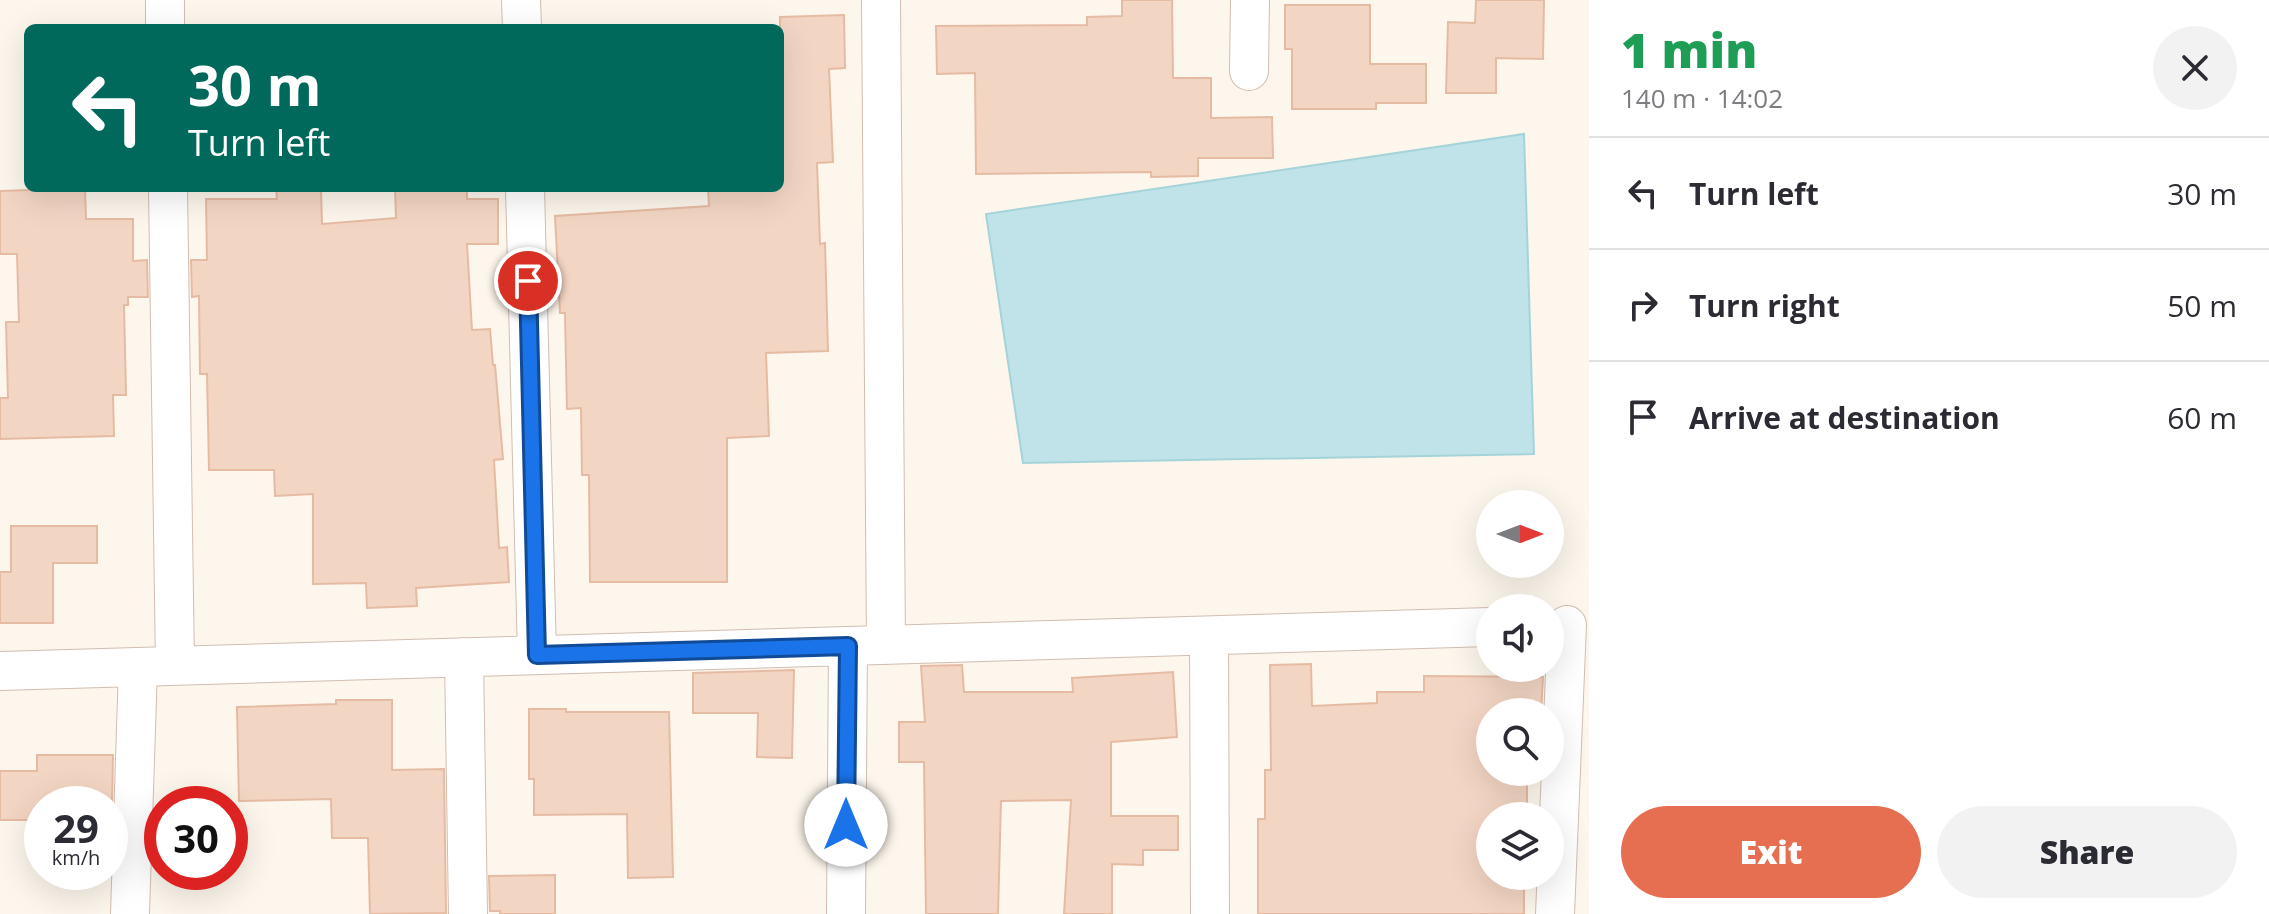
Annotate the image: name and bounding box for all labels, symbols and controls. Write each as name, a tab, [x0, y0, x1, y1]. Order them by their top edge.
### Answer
text: 1 min	[1621, 17, 1757, 82]
button: close	[2153, 26, 2237, 110]
text: 30 m	[188, 46, 322, 122]
icon: left	[56, 56, 160, 160]
text: 140 m · 14:02	[1621, 80, 1783, 116]
text: Turn left	[188, 118, 330, 167]
icon: left	[1621, 171, 1665, 215]
text: Turn left	[1689, 173, 1819, 214]
text: 30 m	[2167, 173, 2237, 214]
pin	[494, 247, 562, 315]
icon: arrive	[506, 259, 550, 303]
icon: right	[1621, 283, 1665, 327]
text: Turn right	[1689, 285, 1840, 326]
text: 50 m	[2167, 285, 2237, 326]
icon: arrive	[1621, 395, 1665, 439]
text: Arrive at destination	[1689, 397, 2000, 438]
text: 60 m	[2167, 397, 2237, 438]
north arrow	[1476, 490, 1564, 578]
map controls	[1476, 490, 1564, 890]
button: sound	[1476, 594, 1564, 682]
button: search	[1476, 698, 1564, 786]
position arrow	[804, 783, 888, 867]
speed limit sign: 30	[144, 786, 248, 890]
text: 29	[53, 800, 99, 855]
button: layers	[1476, 802, 1564, 890]
button: Exit	[1621, 806, 1921, 898]
button: Share	[1937, 806, 2237, 898]
text: km/h	[52, 844, 100, 871]

